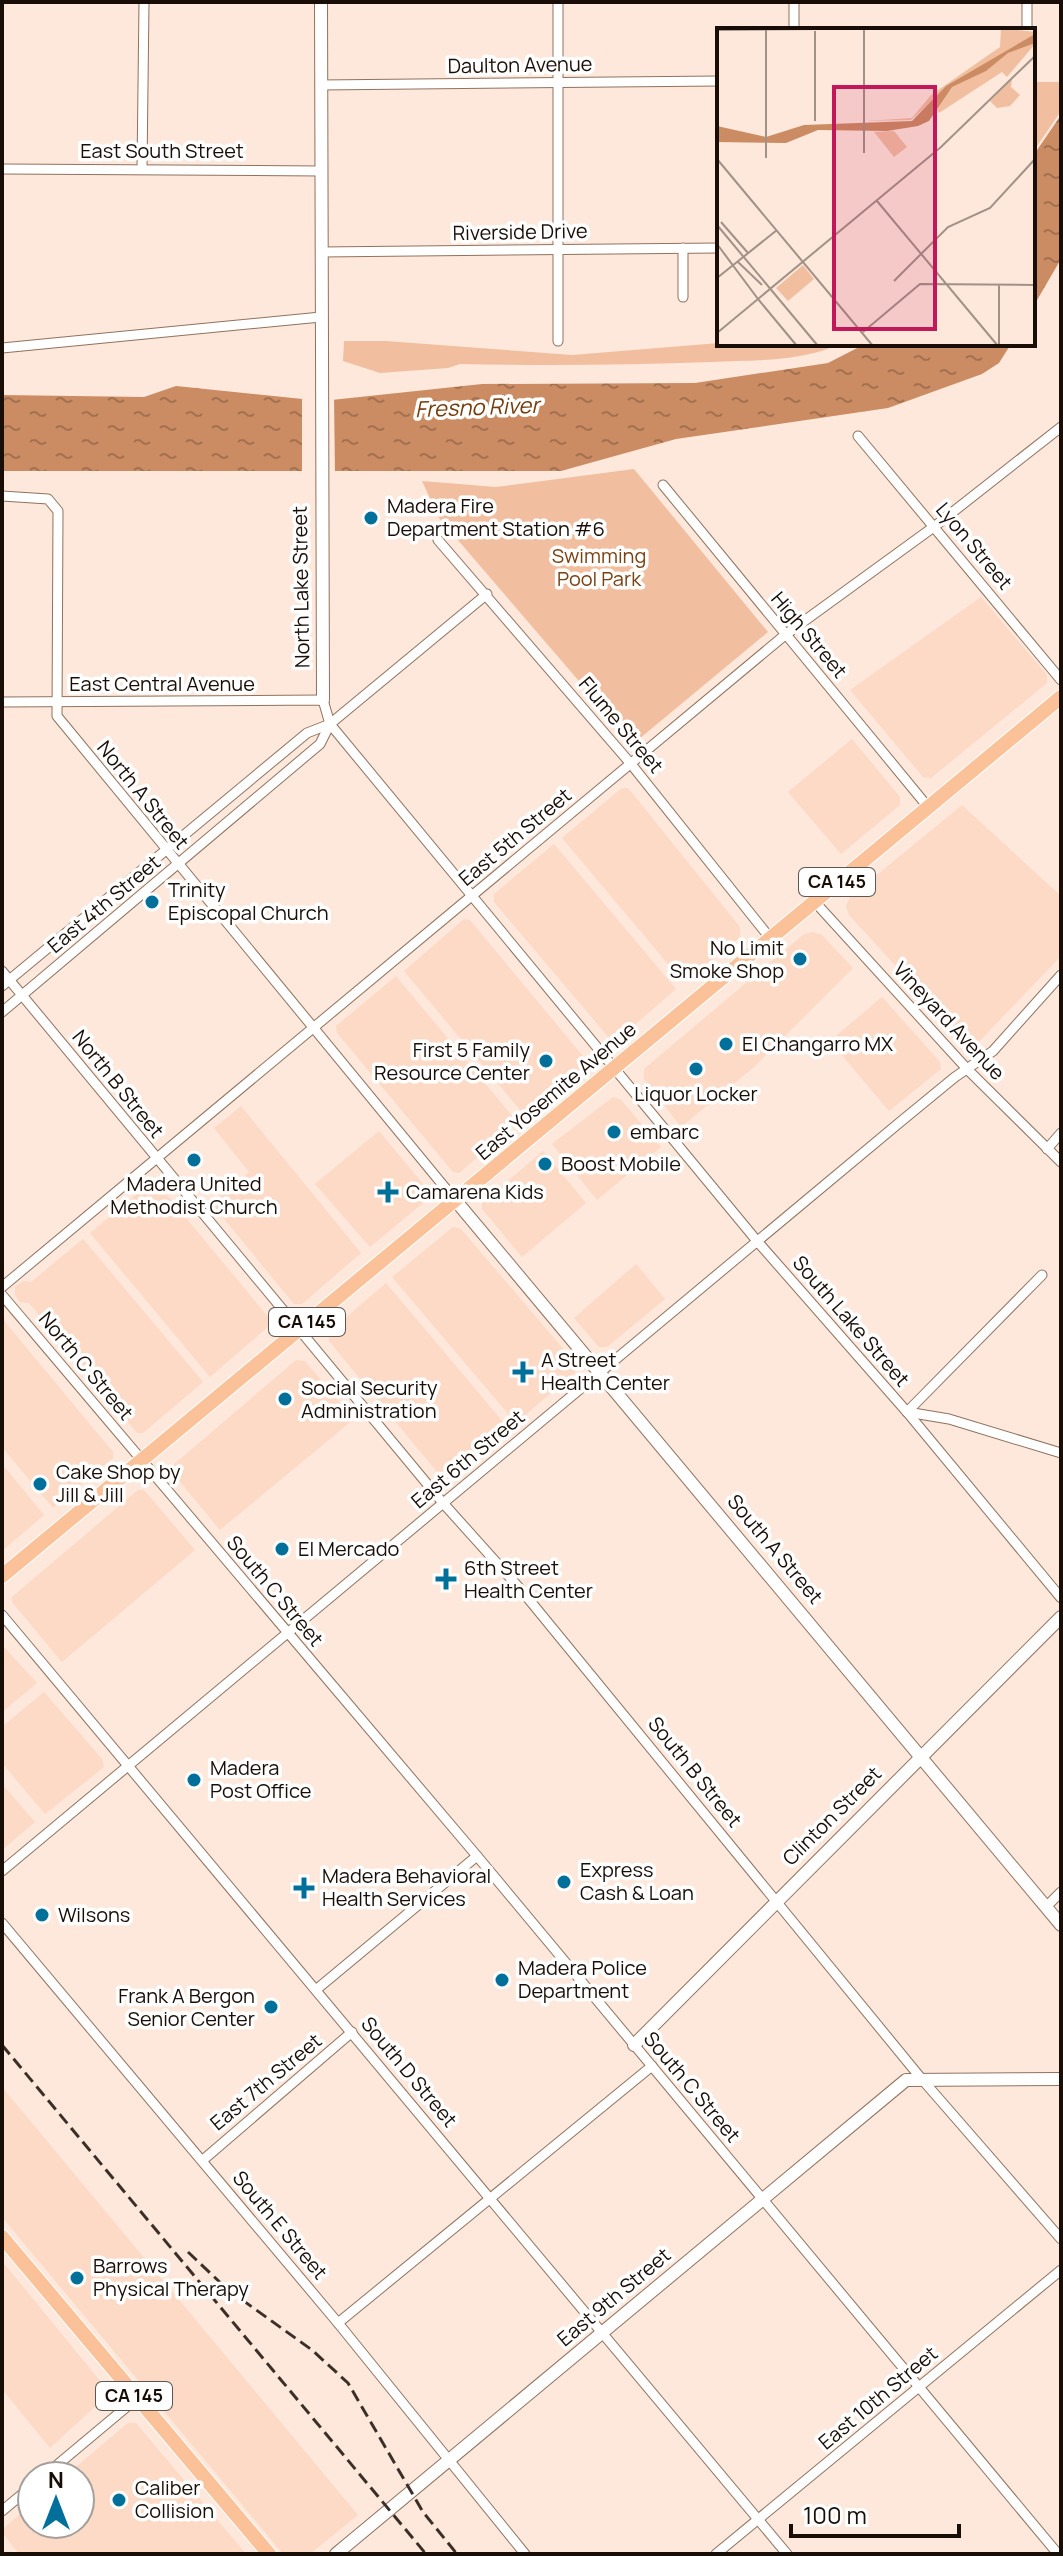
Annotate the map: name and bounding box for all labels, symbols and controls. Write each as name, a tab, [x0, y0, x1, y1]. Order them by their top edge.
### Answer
inset map	[717, 28, 1035, 346]
street label: Daulton Avenue	[447, 50, 593, 79]
street label: East South Street	[80, 137, 244, 164]
street label: Riverside Drive	[452, 217, 588, 246]
water label: Fresno River	[414, 390, 543, 424]
place label: Madera Fire Department Station #6	[387, 492, 605, 542]
street label: Lyon Street	[930, 496, 1019, 595]
street label: North Lake Street	[286, 506, 315, 668]
marker: Madera Fire Department Station #6	[362, 509, 380, 527]
park label: Swimming Pool Park	[552, 542, 646, 592]
street label: High Street	[765, 586, 853, 684]
street label: East Central Avenue	[69, 670, 255, 697]
street label: Flume Street	[573, 671, 670, 779]
street label: North A Street	[91, 735, 195, 854]
street label: East 5th Street	[453, 782, 577, 892]
street label: East 4th Street	[42, 848, 166, 959]
road number: CA 145	[799, 868, 875, 896]
place label: Trinity Episcopal Church	[168, 876, 329, 926]
marker: Trinity Episcopal Church	[143, 893, 161, 911]
place label: No Limit Smoke Shop	[670, 934, 784, 984]
marker: No Limit Smoke Shop	[791, 950, 809, 968]
street label: Vineyard Avenue	[888, 956, 1011, 1086]
street label: East Yosemite Avenue	[470, 1015, 642, 1166]
street label: North B Street	[66, 1024, 170, 1143]
place label: El Changarro MX	[742, 1030, 893, 1057]
marker: El Changarro MX	[717, 1035, 735, 1053]
place label: First 5 Family Resource Center	[374, 1036, 530, 1086]
marker: First 5 Family Resource Center	[537, 1052, 555, 1070]
marker: Liquor Locker	[687, 1060, 705, 1078]
place label: Liquor Locker	[634, 1080, 758, 1107]
place label: embarc	[630, 1118, 699, 1145]
marker: embarc	[605, 1123, 623, 1141]
place label: Boost Mobile	[561, 1150, 681, 1177]
marker: Madera United Methodist Church	[185, 1151, 203, 1169]
marker: Boost Mobile	[536, 1155, 554, 1173]
place label: Madera United Methodist Church	[110, 1170, 278, 1220]
place label: Camarena Kids	[406, 1178, 544, 1205]
marker: Camarena Kids	[377, 1181, 399, 1203]
street label: South Lake Street	[787, 1249, 916, 1392]
street label: North C Street	[33, 1306, 140, 1426]
road number: CA 145	[269, 1308, 345, 1336]
place label: A Street Health Center	[541, 1346, 670, 1396]
marker: A Street Health Center	[512, 1361, 534, 1383]
place label: Social Security Administration	[301, 1374, 438, 1424]
marker: Social Security Administration	[276, 1390, 294, 1408]
street label: East 6th Street	[405, 1403, 530, 1514]
place label: Cake Shop by Jill & Jill	[56, 1458, 181, 1508]
marker: Cake Shop by Jill & Jill	[31, 1475, 49, 1493]
street label: South A Street	[722, 1488, 829, 1609]
street label: South C Street	[221, 1530, 330, 1652]
place label: El Mercado	[298, 1535, 400, 1562]
marker: El Mercado	[273, 1540, 291, 1558]
place label: 6th Street Health Center	[464, 1554, 593, 1604]
marker: 6th Street Health Center	[435, 1568, 457, 1590]
street label: South B Street	[642, 1711, 748, 1833]
place label: Madera Post Office	[210, 1754, 311, 1804]
street label: Clinton Street	[776, 1760, 887, 1871]
marker: Madera Post Office	[185, 1771, 203, 1789]
place label: Express Cash & Loan	[580, 1856, 694, 1906]
place label: Madera Behavioral Health Services	[322, 1862, 491, 1912]
marker: Express Cash & Loan	[555, 1873, 573, 1891]
marker: Madera Behavioral Health Services	[293, 1877, 315, 1899]
place label: Wilsons	[58, 1901, 130, 1928]
marker: Wilsons	[33, 1906, 51, 1924]
place label: Madera Police Department	[518, 1954, 647, 2004]
marker: Madera Police Department	[493, 1971, 511, 1989]
place label: Frank A Bergon Senior Center	[118, 1982, 255, 2032]
marker: Frank A Bergon Senior Center	[262, 1998, 280, 2016]
street label: South D Street	[355, 2011, 463, 2132]
street label: South C Street	[638, 2026, 747, 2148]
street label: East 7th Street	[204, 2027, 327, 2136]
street label: South E Street	[227, 2165, 334, 2285]
street label: East 9th Street	[551, 2241, 676, 2352]
place label: Barrows Physical Therapy	[93, 2252, 249, 2302]
marker: Barrows Physical Therapy	[68, 2269, 86, 2287]
street label: East 10th Street	[812, 2340, 943, 2455]
road number: CA 145	[96, 2382, 172, 2410]
north arrow	[16, 2460, 96, 2540]
text: N	[48, 2465, 64, 2495]
place label: Caliber Collision	[135, 2474, 214, 2524]
scale bar	[791, 2488, 959, 2538]
marker: Caliber Collision	[110, 2491, 128, 2509]
text: 100 m	[803, 2498, 867, 2531]

